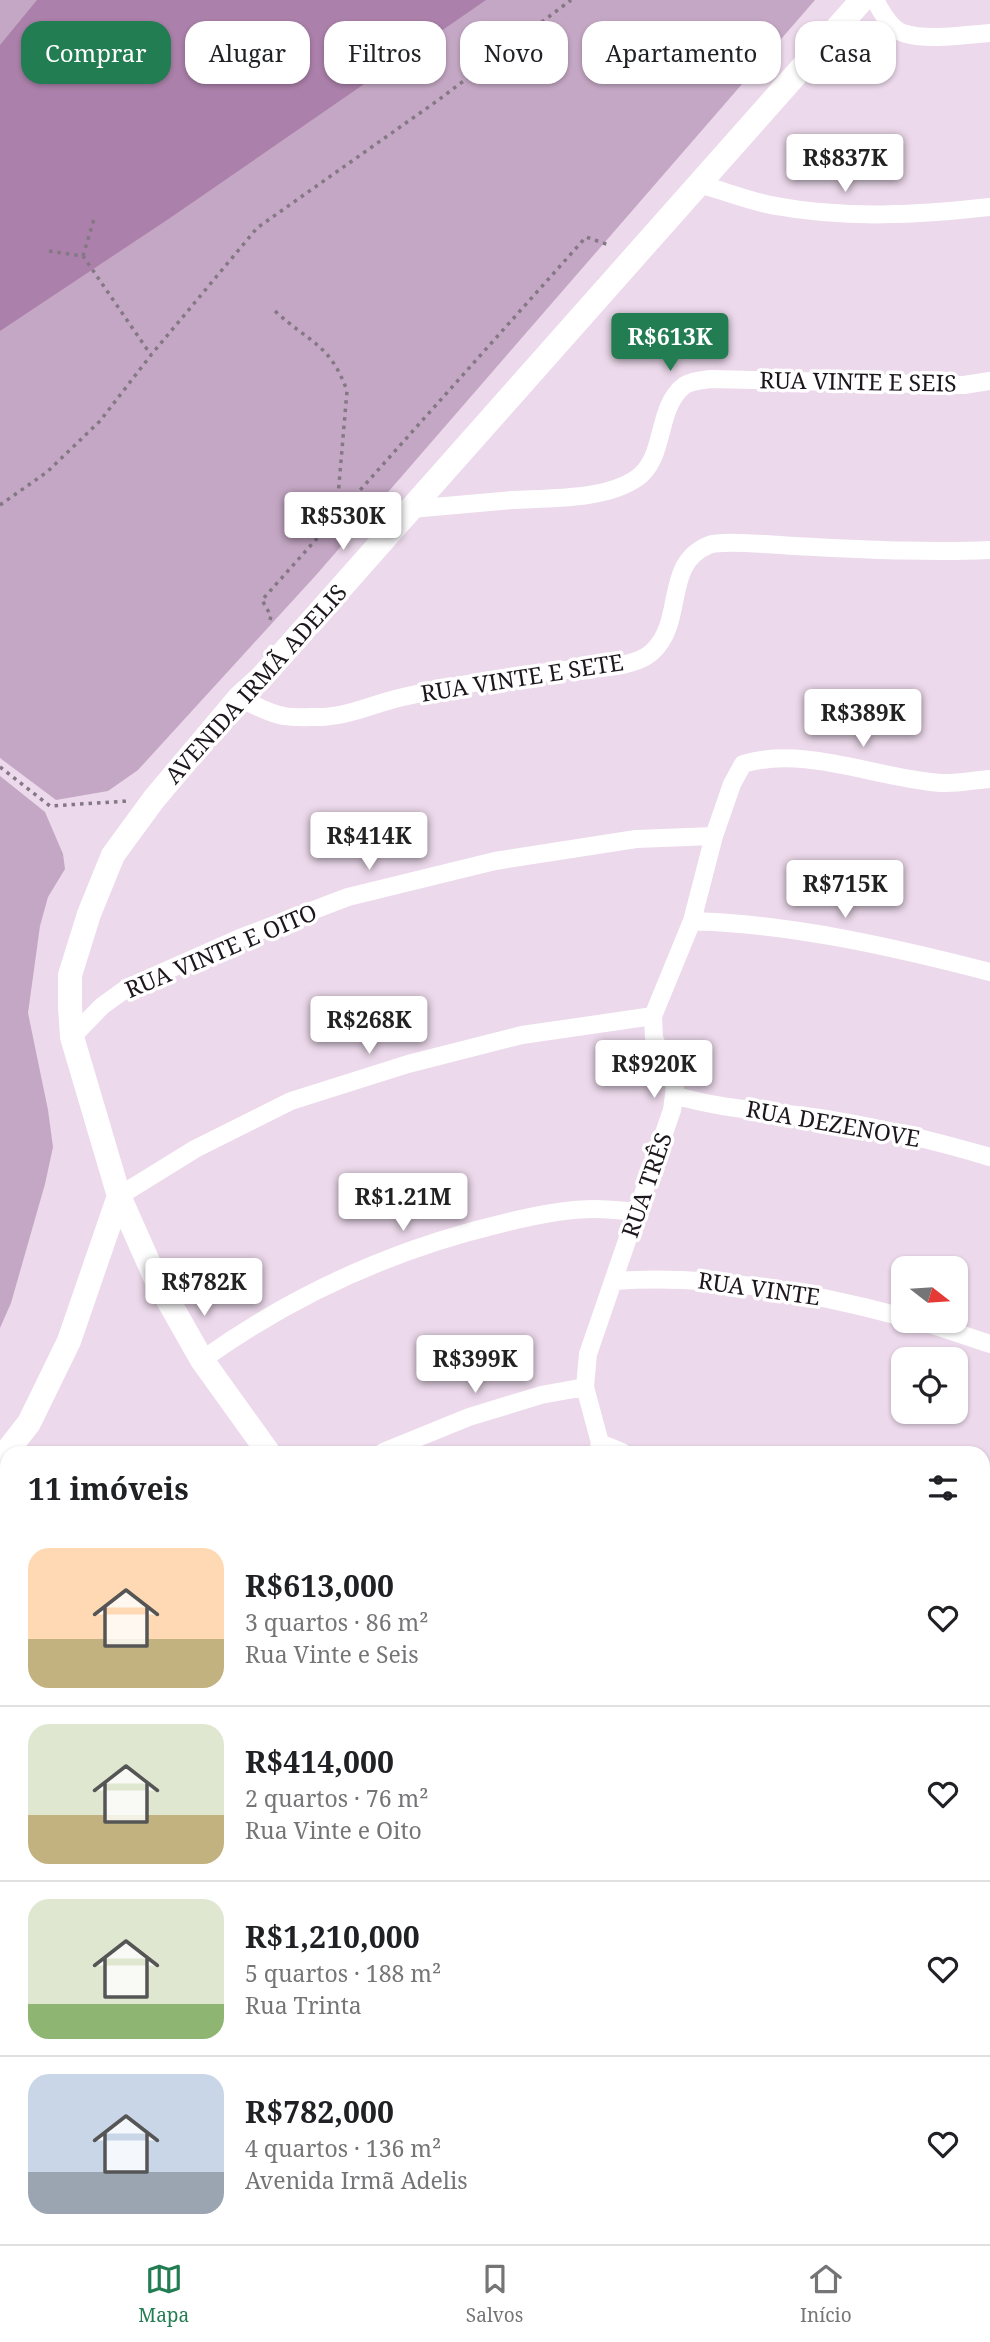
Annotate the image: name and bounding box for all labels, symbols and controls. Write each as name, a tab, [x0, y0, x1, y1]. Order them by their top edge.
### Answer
chip: Comprar	[21, 21, 171, 84]
chip: Alugar	[185, 21, 310, 84]
chip: Filtros	[324, 21, 446, 84]
chip: Novo	[460, 21, 568, 84]
chip: Apartamento	[582, 21, 781, 84]
chip: Casa	[795, 21, 896, 84]
pin: R$837K	[788, 134, 902, 194]
text: R$837K	[802, 141, 888, 173]
pin: R$613K	[613, 314, 727, 373]
text: R$613K	[627, 320, 713, 352]
street label: RUA VINTE E SEIS	[759, 363, 957, 399]
pin: R$530K	[286, 492, 400, 552]
text: R$530K	[300, 499, 386, 531]
street label: AVENIDA IRMÃ ADELIS	[157, 577, 354, 790]
street label: RUA VINTE E SETE	[418, 645, 625, 709]
pin: R$389K	[806, 690, 920, 749]
text: R$389K	[820, 696, 906, 728]
pin: R$414K	[312, 812, 426, 872]
text: R$414K	[326, 819, 412, 851]
pin: R$715K	[788, 860, 902, 920]
text: R$715K	[802, 867, 888, 899]
street label: RUA VINTE E OITO	[120, 895, 321, 1005]
pin: R$268K	[312, 996, 426, 1056]
text: R$268K	[326, 1003, 412, 1035]
pin: R$920K	[597, 1040, 711, 1100]
text: R$920K	[611, 1047, 697, 1079]
street label: RUA DEZENOVE	[744, 1092, 923, 1154]
street label: RUA TRÊS	[613, 1128, 679, 1241]
pin: R$1.21M	[338, 1174, 468, 1233]
text: R$1.21M	[354, 1180, 452, 1212]
north arrow	[891, 1256, 968, 1334]
map controls	[891, 1256, 968, 1424]
pin: R$782K	[147, 1258, 261, 1318]
street label: RUA VINTE	[696, 1264, 822, 1312]
text: R$782K	[161, 1265, 247, 1297]
pin: R$399K	[418, 1336, 532, 1395]
text: R$399K	[432, 1342, 518, 1374]
button: locate	[891, 1347, 968, 1424]
text: 11 imóveis	[28, 1468, 189, 1509]
icon: filters	[924, 1469, 962, 1507]
text: R$613,000	[245, 1565, 394, 1606]
icon: home	[84, 1576, 168, 1660]
icon: heart	[924, 1599, 962, 1637]
text: 3 quartos · 86 m²	[245, 1606, 428, 1638]
text: Rua Vinte e Seis	[245, 1638, 419, 1670]
text: R$414,000	[245, 1741, 394, 1782]
icon: home	[84, 1752, 168, 1836]
icon: heart	[924, 1775, 962, 1813]
text: 2 quartos · 76 m²	[245, 1782, 428, 1814]
text: Rua Vinte e Oito	[245, 1814, 422, 1846]
text: R$1,210,000	[245, 1916, 420, 1957]
icon: home	[84, 1927, 168, 2011]
icon: heart	[924, 1950, 962, 1988]
text: 5 quartos · 188 m²	[245, 1957, 441, 1989]
text: Rua Trinta	[245, 1989, 362, 2021]
text: R$782,000	[245, 2091, 394, 2132]
icon: home	[84, 2102, 168, 2186]
icon: heart	[924, 2125, 962, 2163]
text: 4 quartos · 136 m²	[245, 2132, 441, 2164]
text: Avenida Irmã Adelis	[245, 2164, 468, 2196]
tab: Mapa	[138, 2260, 189, 2328]
tab: Salvos	[466, 2260, 523, 2328]
tab: Início	[800, 2260, 852, 2328]

